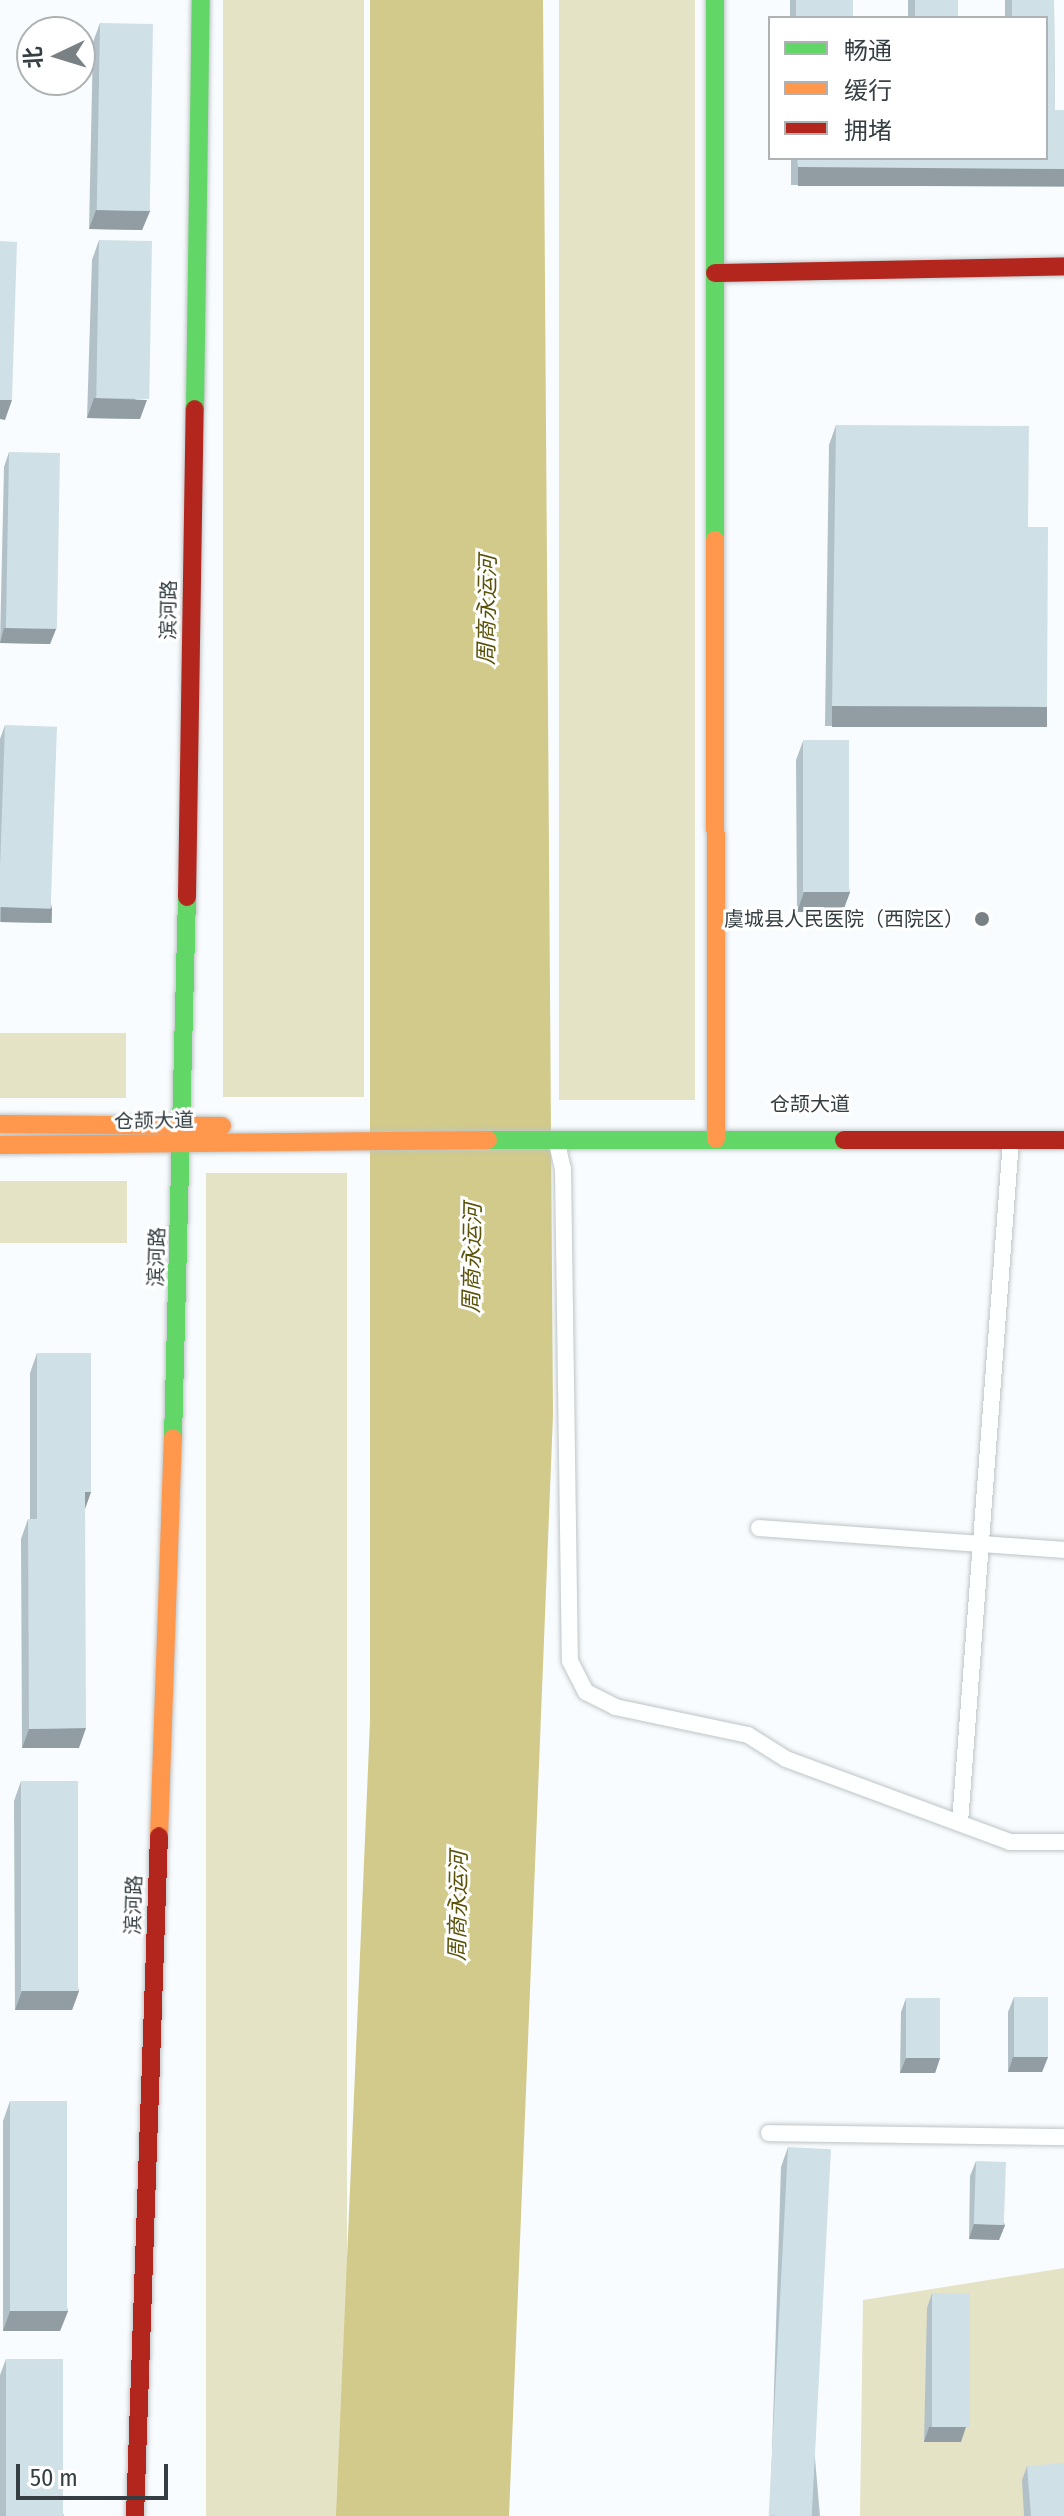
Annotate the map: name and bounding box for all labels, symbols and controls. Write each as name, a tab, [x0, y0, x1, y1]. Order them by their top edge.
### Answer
north arrow	[16, 16, 96, 96]
legend	[768, 16, 1048, 160]
text: 畅通	[844, 37, 892, 65]
text: 北	[19, 46, 48, 70]
text: 缓行	[844, 77, 892, 105]
text: 拥堵	[844, 117, 892, 145]
water label: 周商永运河	[473, 555, 501, 665]
street label: 滨河路	[156, 580, 182, 640]
place label: 虞城县人民医院（西院区）	[724, 907, 964, 931]
marker: 虞城县人民医院（西院区）	[971, 908, 993, 930]
street label: 仓颉大道	[770, 1092, 850, 1116]
street label: 仓颉大道	[114, 1108, 194, 1134]
water label: 周商永运河	[458, 1203, 486, 1313]
street label: 滨河路	[144, 1227, 170, 1287]
water label: 周商永运河	[444, 1851, 472, 1961]
street label: 滨河路	[121, 1875, 147, 1935]
scale bar	[20, 2448, 172, 2498]
text: 50 m	[30, 2464, 78, 2492]

